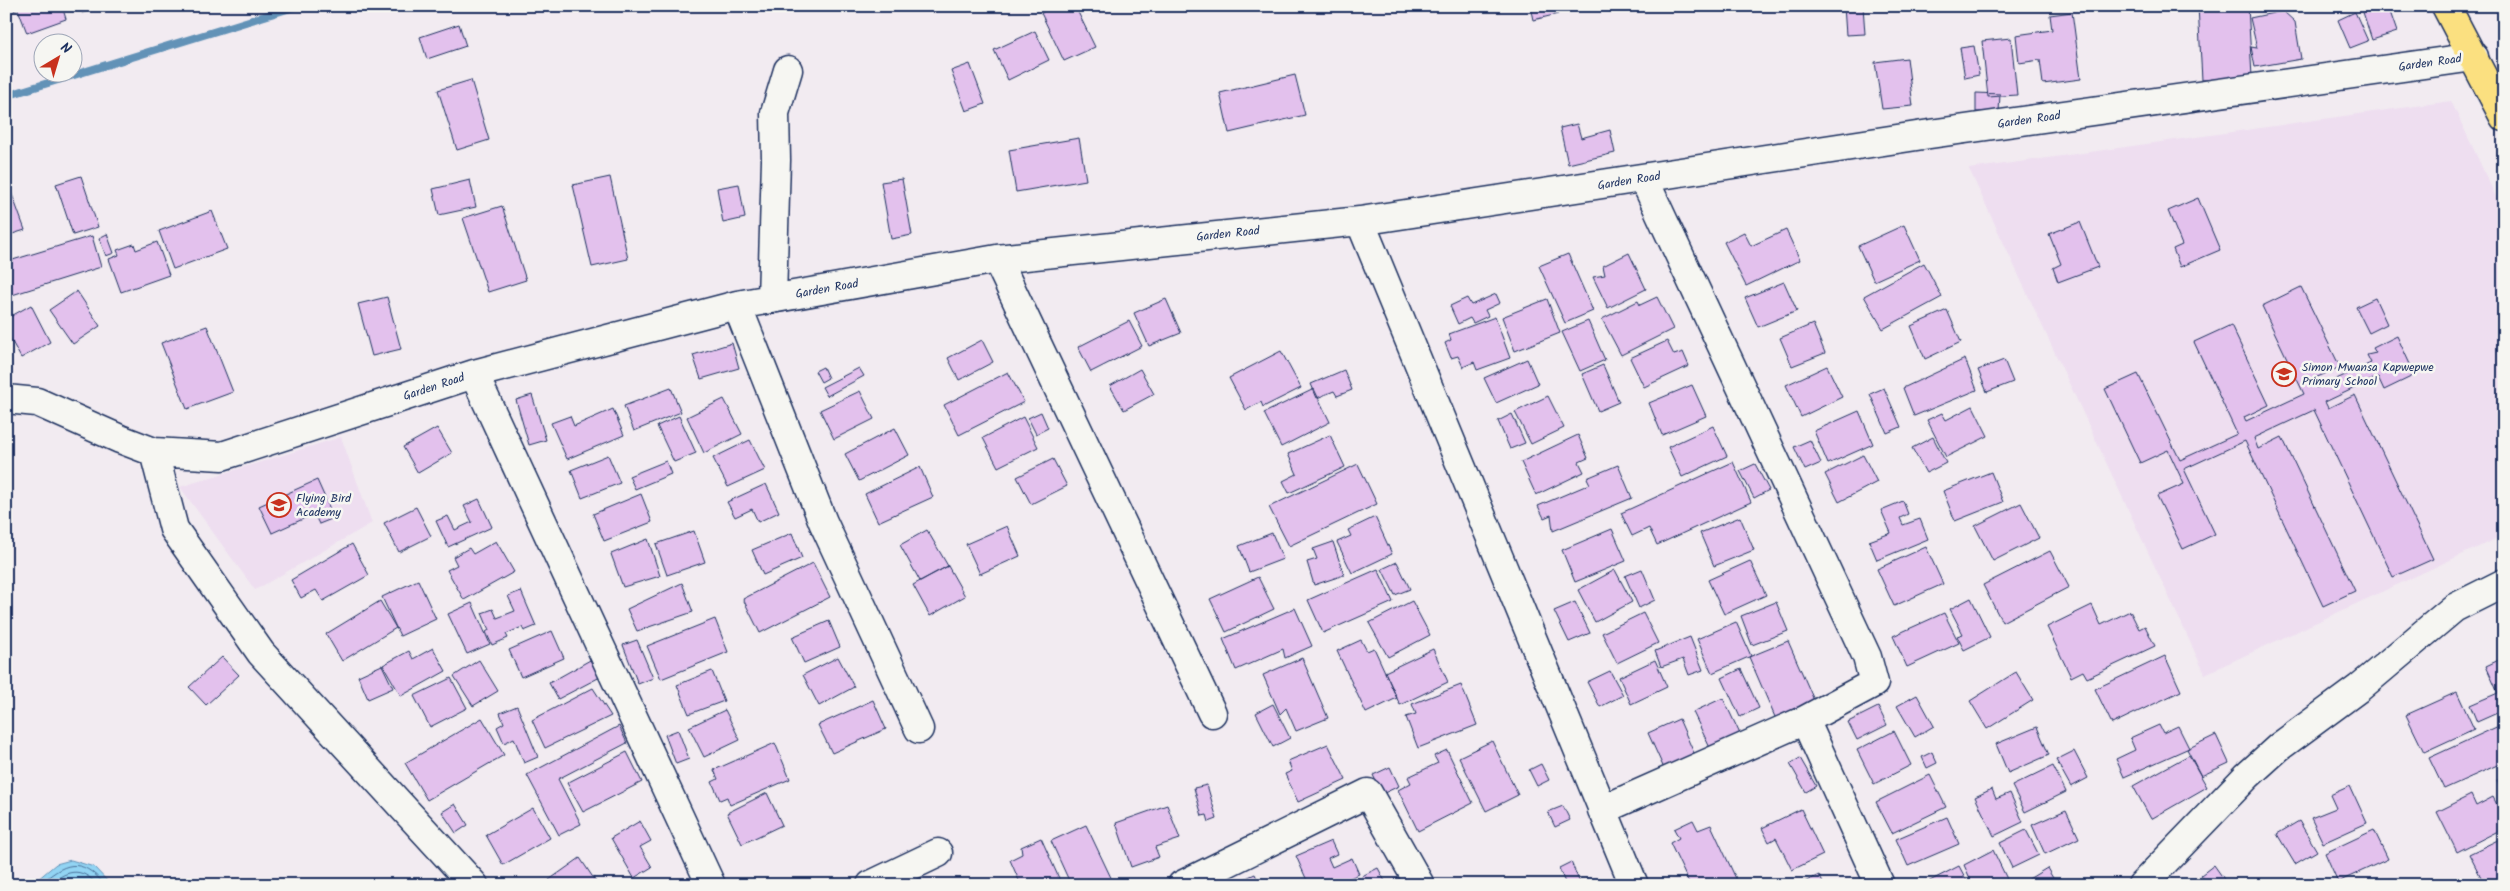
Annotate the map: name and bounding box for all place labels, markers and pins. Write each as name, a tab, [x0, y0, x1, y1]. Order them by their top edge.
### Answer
place label: Simon Mwansa Kapwepwe Primary School	[2302, 358, 2434, 391]
school or university icon: Simon Mwansa Kapwepwe Primary School	[2271, 361, 2297, 387]
place label: Flying Bird Academy	[296, 489, 352, 522]
school or university icon: Flying Bird Academy	[266, 492, 292, 518]

